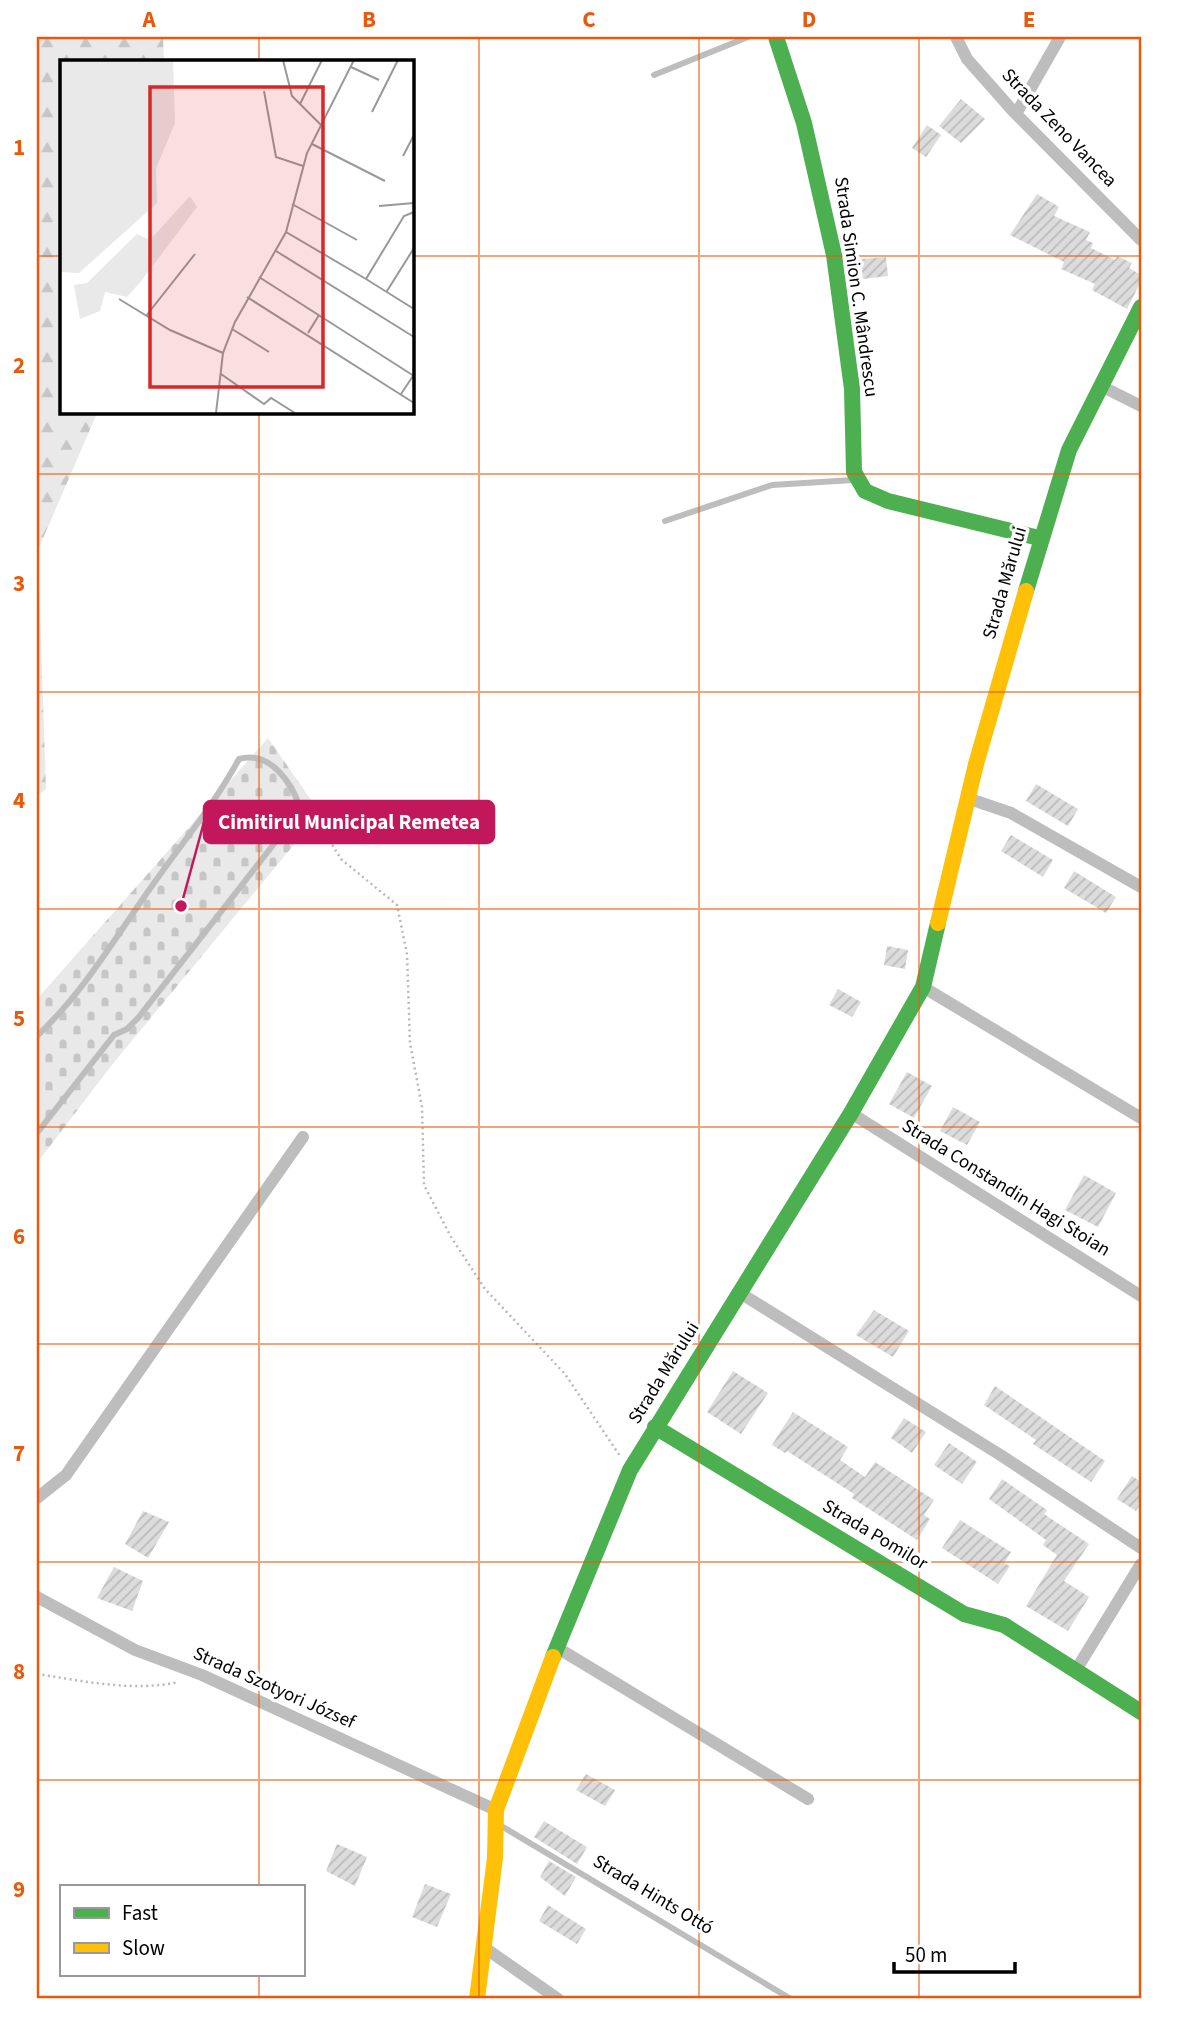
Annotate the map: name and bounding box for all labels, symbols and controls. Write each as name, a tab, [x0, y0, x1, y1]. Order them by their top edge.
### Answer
text: A	[141, 3, 156, 36]
text: B	[362, 3, 376, 36]
text: C	[582, 3, 596, 36]
text: D	[802, 3, 816, 36]
text: E	[1023, 3, 1035, 36]
inset map	[60, 60, 413, 413]
street label: Strada Zeno Vancea	[995, 63, 1123, 193]
text: 1	[13, 131, 25, 164]
street label: Strada Simion C. Mândrescu	[827, 175, 885, 399]
text: 2	[13, 349, 25, 382]
street label: Strada Mărului	[976, 524, 1034, 642]
text: 3	[13, 567, 25, 600]
text: 4	[13, 784, 25, 817]
callout: Cimitirul Municipal Remetea	[204, 801, 494, 843]
text: Cimitirul Municipal Remetea	[218, 807, 480, 837]
text: 5	[13, 1002, 25, 1035]
street label: Strada Constandin Hagi Stoian	[897, 1113, 1115, 1263]
text: 6	[13, 1220, 25, 1253]
street label: Strada Mărului	[622, 1317, 706, 1429]
text: 7	[13, 1437, 25, 1470]
street label: Strada Pomilor	[817, 1493, 933, 1577]
street label: Strada Szotyori József	[189, 1640, 361, 1736]
text: 8	[13, 1655, 25, 1688]
street label: Strada Hints Ottó	[588, 1848, 718, 1942]
text: 9	[13, 1873, 25, 1906]
legend	[60, 1885, 304, 1976]
text: Fast	[122, 1898, 158, 1928]
scale bar	[894, 1931, 1015, 1975]
text: Slow	[122, 1933, 165, 1963]
text: 50 m	[905, 1940, 947, 1970]

